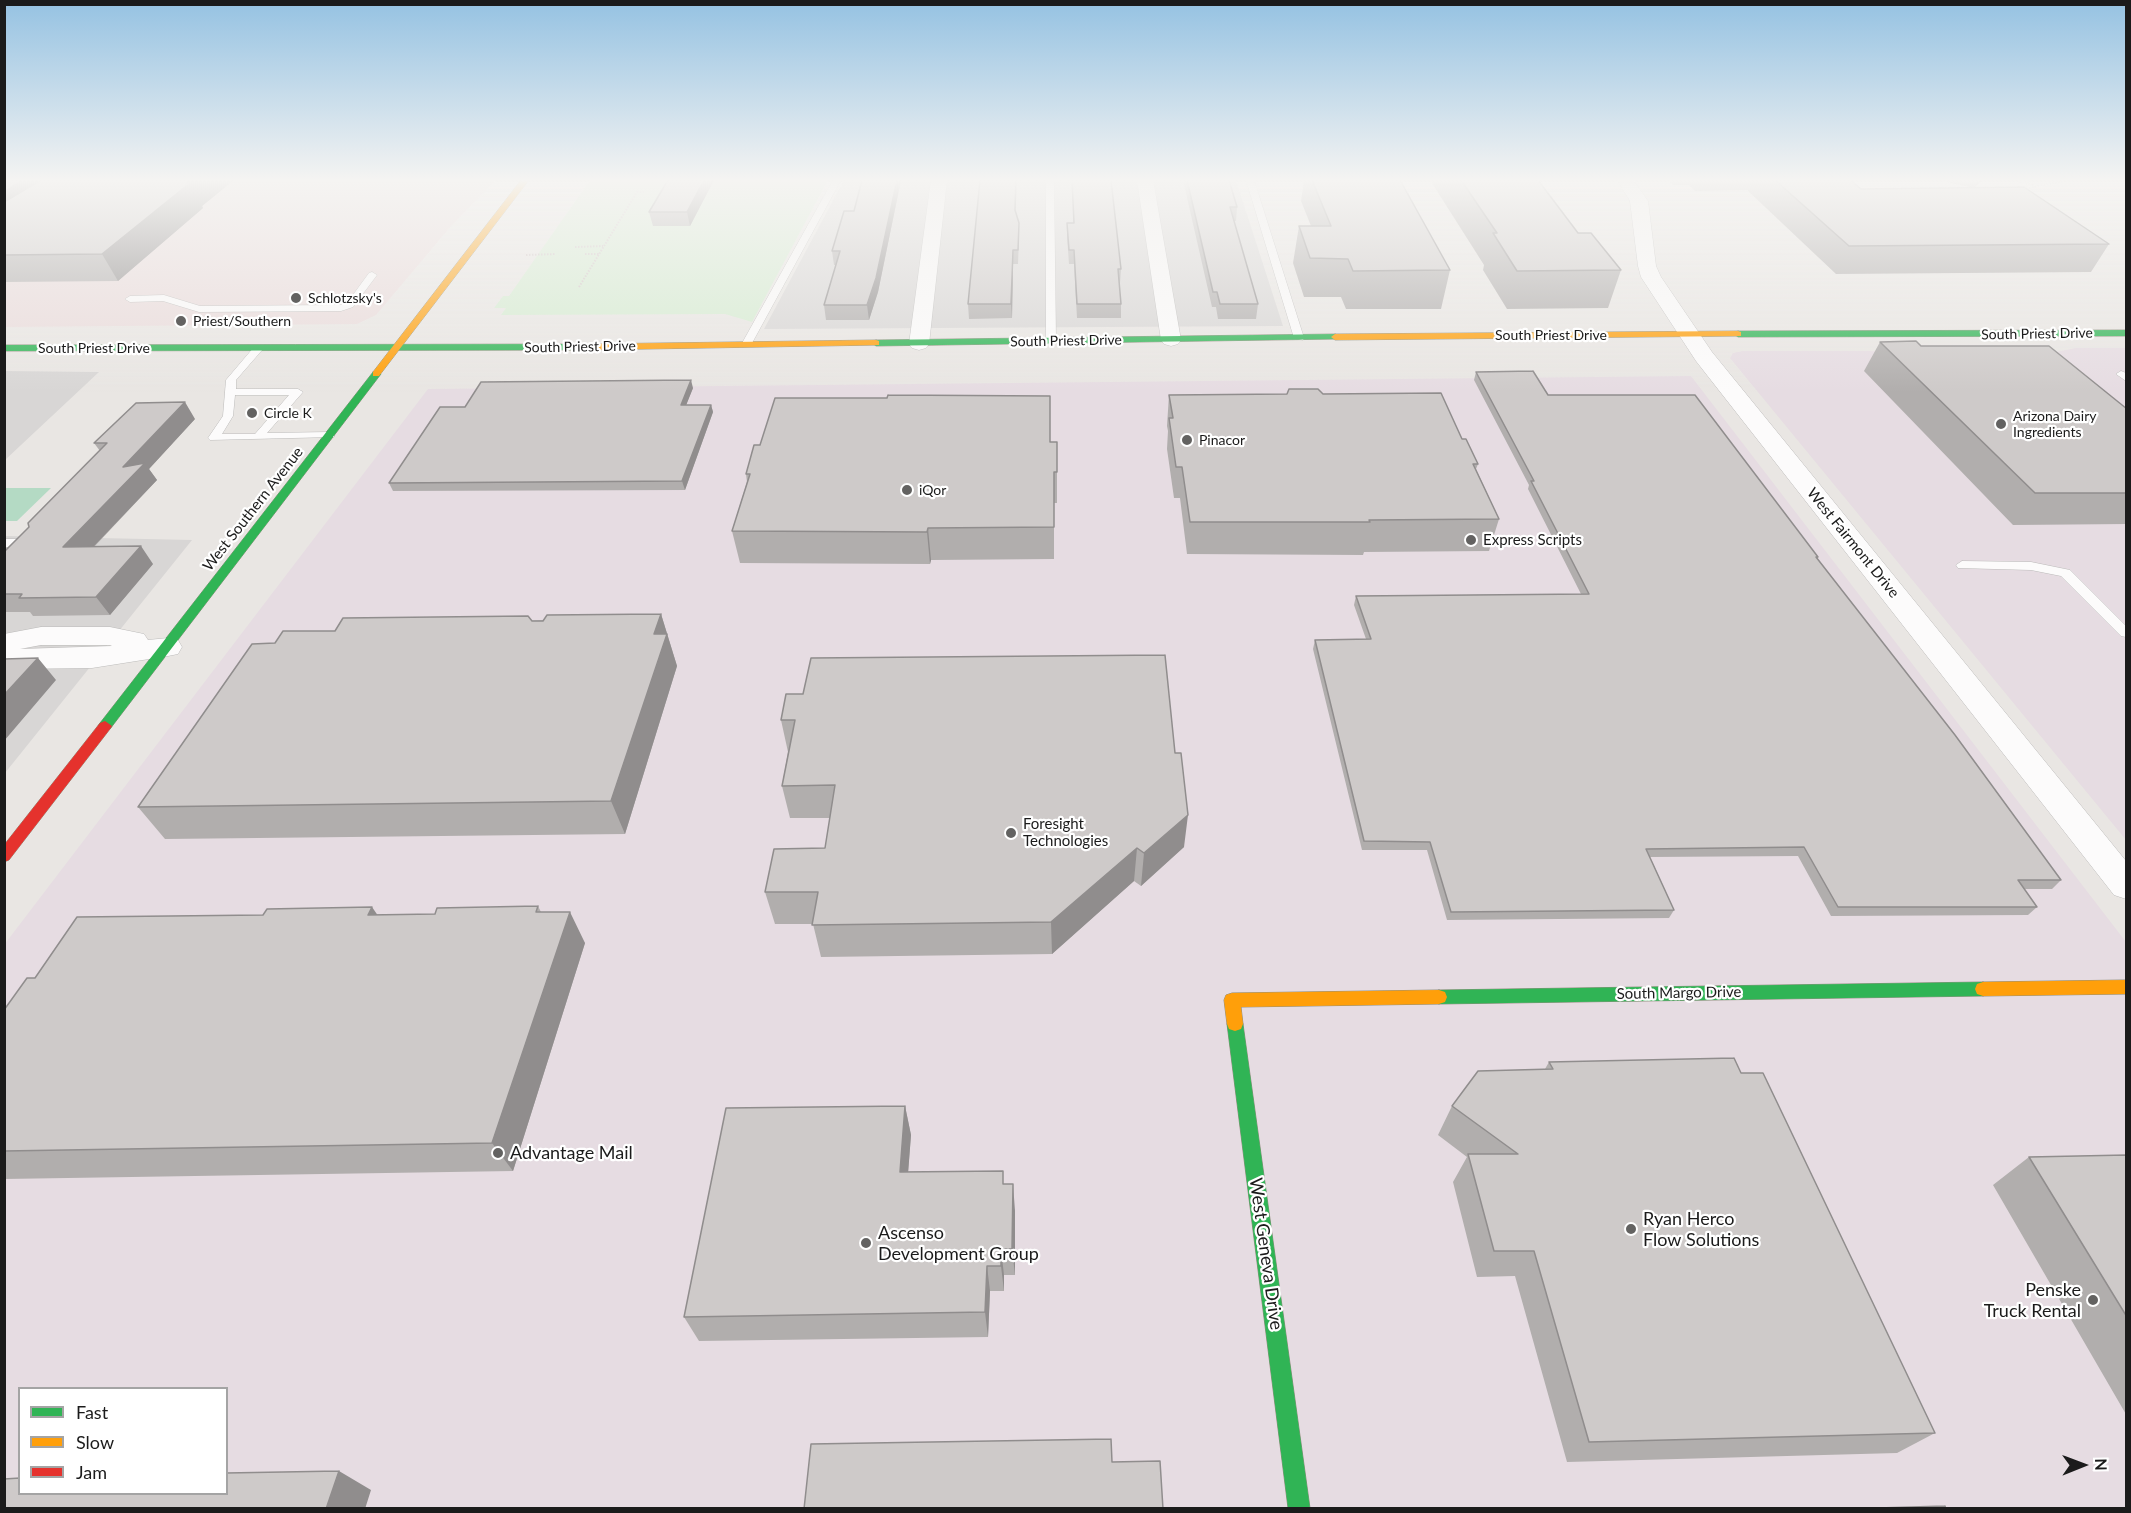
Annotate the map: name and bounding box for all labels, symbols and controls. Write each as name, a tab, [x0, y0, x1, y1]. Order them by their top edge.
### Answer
place label: Schlotzsky's	[308, 290, 382, 306]
marker: Schlotzsky's	[289, 291, 303, 305]
place label: Priest/Southern	[193, 313, 291, 329]
marker: Priest/Southern	[174, 314, 188, 328]
street label: South Priest Drive	[1981, 325, 2093, 343]
street label: South Priest Drive	[1495, 327, 1607, 343]
street label: South Priest Drive	[1010, 332, 1122, 350]
street label: South Priest Drive	[524, 338, 636, 356]
street label: South Priest Drive	[38, 340, 150, 356]
place label: Circle K	[264, 405, 312, 421]
marker: Circle K	[245, 406, 259, 420]
place label: Arizona Dairy Ingredients	[2013, 408, 2096, 440]
marker: Arizona Dairy Ingredients	[1994, 417, 2008, 431]
place label: Pinacor	[1199, 432, 1245, 448]
marker: Pinacor	[1180, 433, 1194, 447]
street label: West Southern Avenue	[199, 443, 307, 575]
place label: iQor	[919, 482, 946, 498]
marker: iQor	[900, 483, 914, 497]
street label: West Fairmont Drive	[1803, 484, 1903, 602]
place label: Express Scripts	[1483, 531, 1582, 549]
marker: Express Scripts	[1464, 533, 1478, 547]
place label: Foresight Technologies	[1023, 815, 1108, 850]
marker: Foresight Technologies	[1004, 826, 1018, 840]
street label: South Margo Drive	[1616, 983, 1742, 1003]
place label: Advantage Mail	[510, 1142, 633, 1164]
marker: Advantage Mail	[491, 1146, 505, 1160]
street label: West Geneva Drive	[1245, 1177, 1287, 1331]
place label: Ryan Herco Flow Solutions	[1643, 1208, 1759, 1250]
place label: Ascenso Development Group	[878, 1222, 1039, 1264]
marker: Ryan Herco Flow Solutions	[1624, 1222, 1638, 1236]
marker: Ascenso Development Group	[859, 1236, 873, 1250]
place label: Penske Truck Rental	[1984, 1279, 2081, 1322]
marker: Penske Truck Rental	[2086, 1293, 2100, 1307]
legend	[18, 1387, 228, 1495]
text: Fast	[76, 1401, 108, 1423]
text: Slow	[76, 1431, 114, 1453]
north arrow	[2053, 1435, 2113, 1495]
text: N	[2092, 1458, 2111, 1471]
text: Jam	[76, 1461, 107, 1483]

